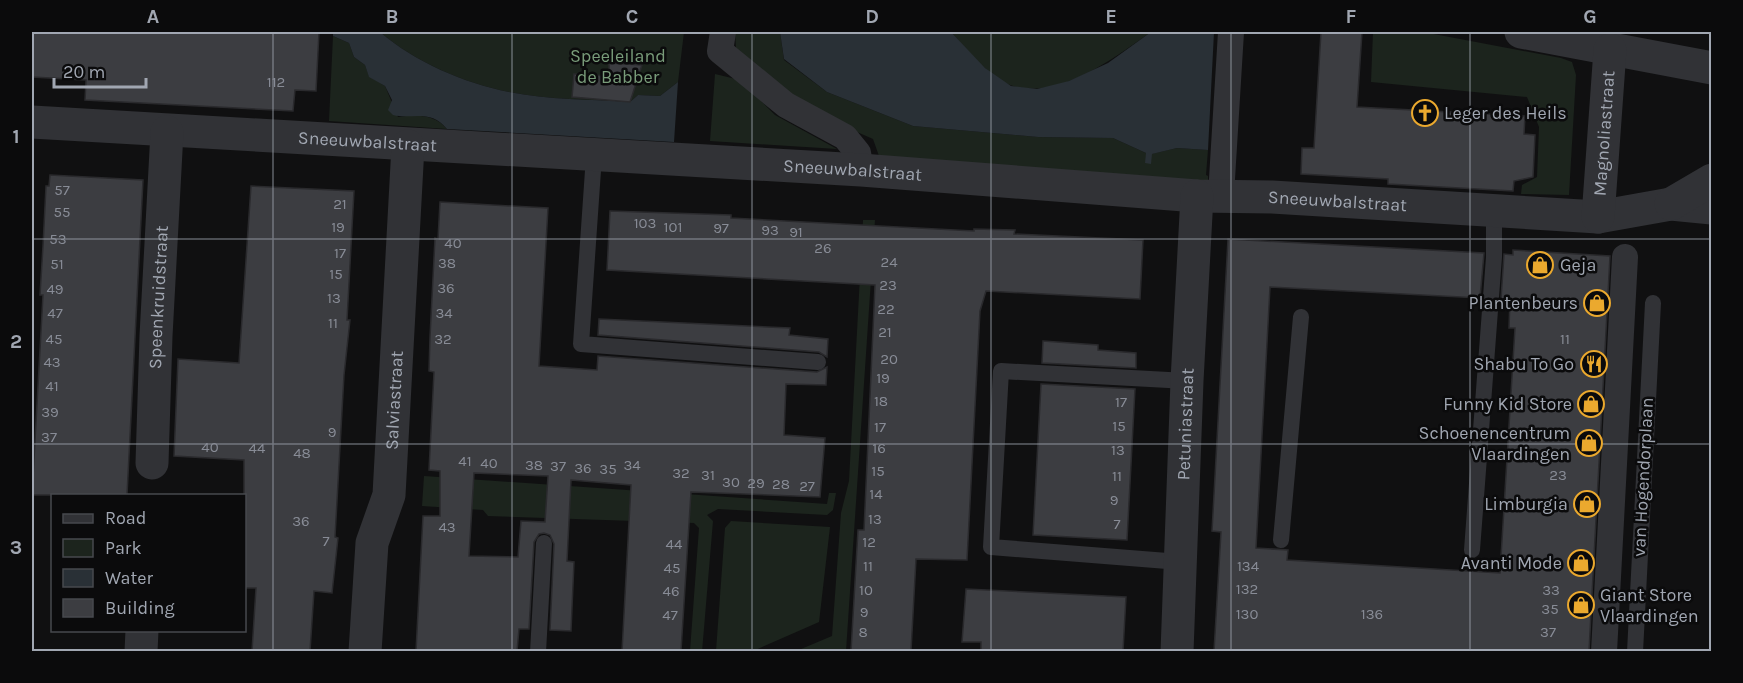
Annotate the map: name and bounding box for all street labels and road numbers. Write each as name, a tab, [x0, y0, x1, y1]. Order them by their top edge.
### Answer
street label: Magnoliastraat	[1589, 69, 1620, 197]
street label: Sneeuwbalstraat	[297, 126, 438, 156]
street label: Sneeuwbalstraat	[782, 155, 923, 186]
street label: Sneeuwbalstraat	[1267, 186, 1408, 216]
street label: Speenkruidstraat	[144, 225, 173, 369]
street label: Salviastraat	[380, 350, 408, 451]
street label: Petuniastraat	[1172, 367, 1199, 481]
street label: van Hogendorplaan	[1628, 397, 1658, 557]

